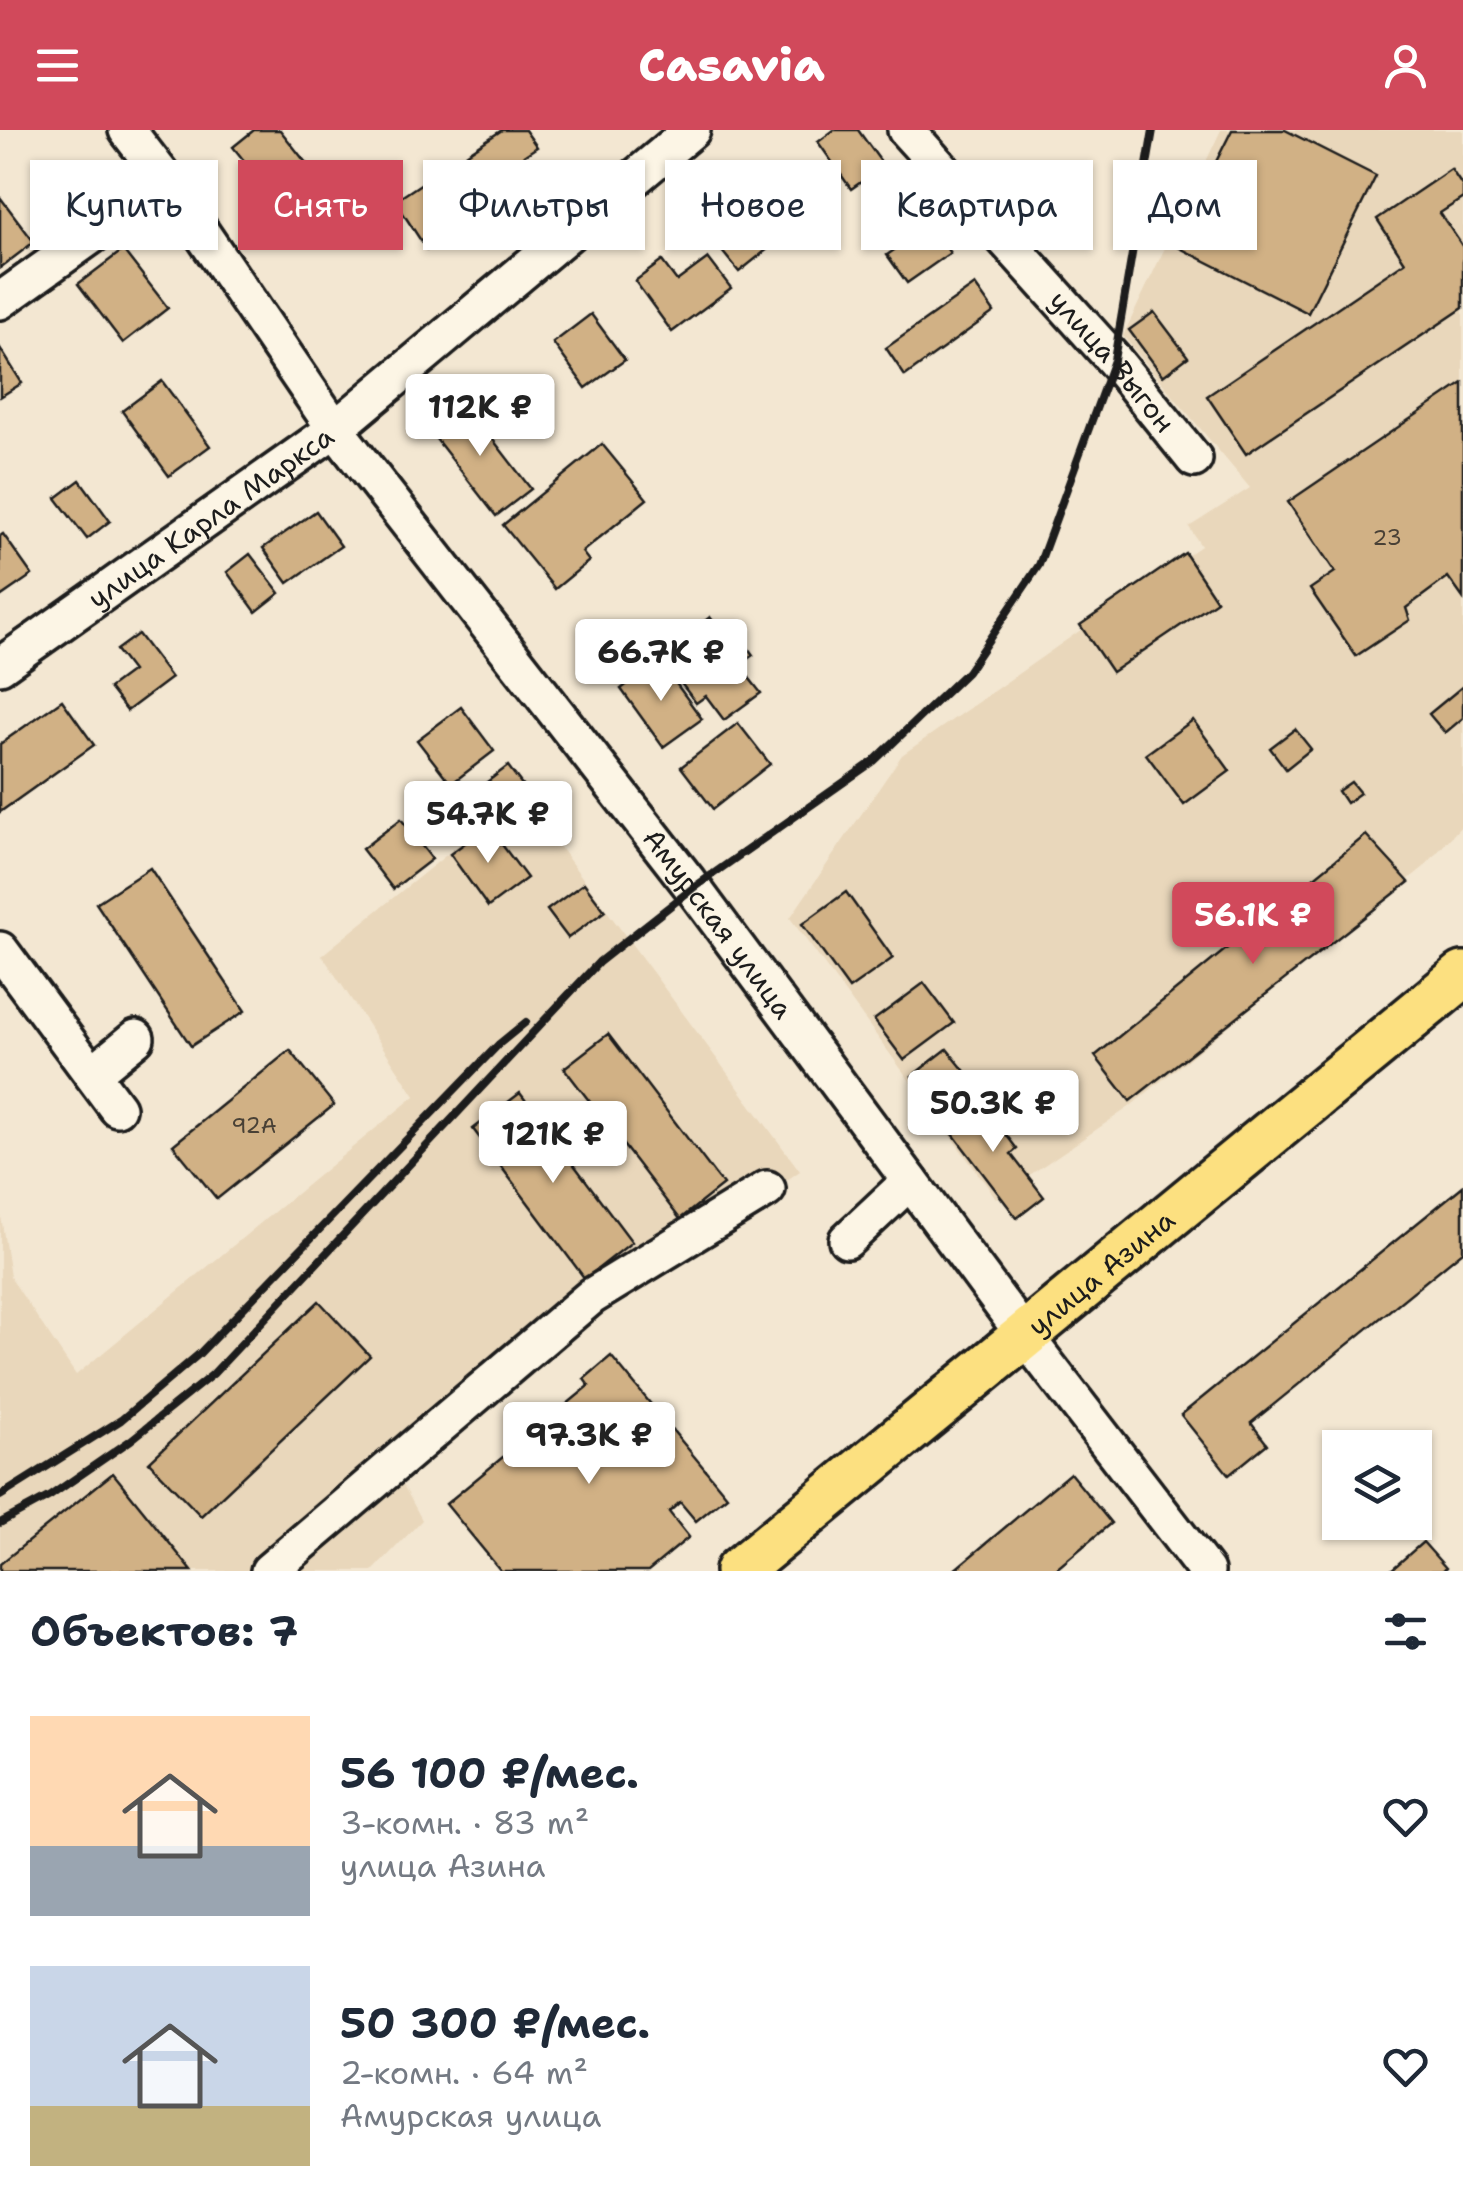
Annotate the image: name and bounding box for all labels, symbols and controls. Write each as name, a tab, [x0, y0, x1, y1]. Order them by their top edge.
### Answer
text: Casavia	[638, 35, 825, 95]
icon: menu	[30, 38, 85, 93]
icon: person	[1378, 38, 1433, 93]
chip: Купить	[30, 160, 218, 250]
chip: Снять	[238, 160, 403, 250]
chip: Фильтры	[423, 160, 645, 250]
chip: Новое	[665, 160, 841, 250]
chip: Квартира	[861, 160, 1093, 250]
chip: Дом	[1113, 160, 1257, 250]
street label: улица Выгон	[1041, 282, 1184, 440]
pin: 112K ₽	[399, 374, 561, 459]
text: 112K ₽	[428, 385, 532, 428]
street label: улица Карла Маркса	[80, 417, 341, 617]
house number: 23	[1372, 523, 1402, 552]
pin: 66.7K ₽	[569, 619, 753, 704]
text: 66.7K ₽	[597, 630, 725, 673]
pin: 54.7K ₽	[396, 781, 580, 866]
text: 54.7K ₽	[426, 792, 550, 835]
street label: Амурская улица	[634, 820, 802, 1026]
pin: 56.1K ₽	[1161, 882, 1345, 967]
text: 56.1K ₽	[1194, 893, 1312, 936]
pin: 50.3K ₽	[901, 1070, 1085, 1155]
text: 50.3K ₽	[930, 1081, 1056, 1124]
pin: 121K ₽	[472, 1101, 634, 1186]
house number: 92А	[231, 1111, 277, 1140]
text: 121K ₽	[501, 1112, 605, 1155]
street label: улица Азина	[1020, 1201, 1183, 1344]
pin: 97.3K ₽	[497, 1402, 681, 1487]
text: 97.3K ₽	[525, 1413, 653, 1456]
map controls	[1322, 1430, 1432, 1540]
button: layers	[1322, 1430, 1432, 1540]
text: Объектов: 7	[30, 1603, 298, 1659]
icon: filters	[1378, 1604, 1433, 1659]
text: 56 100 ₽/мес.	[340, 1745, 639, 1801]
icon: home	[110, 1756, 230, 1876]
icon: heart	[1378, 1789, 1433, 1844]
text: 3-комн. · 83 m²	[340, 1801, 589, 1844]
text: улица Азина	[340, 1844, 546, 1887]
text: 50 300 ₽/мес.	[340, 1995, 650, 2051]
icon: home	[110, 2006, 230, 2126]
icon: heart	[1378, 2039, 1433, 2094]
text: 2-комн. · 64 m²	[340, 2051, 588, 2094]
text: Амурская улица	[340, 2094, 601, 2137]

